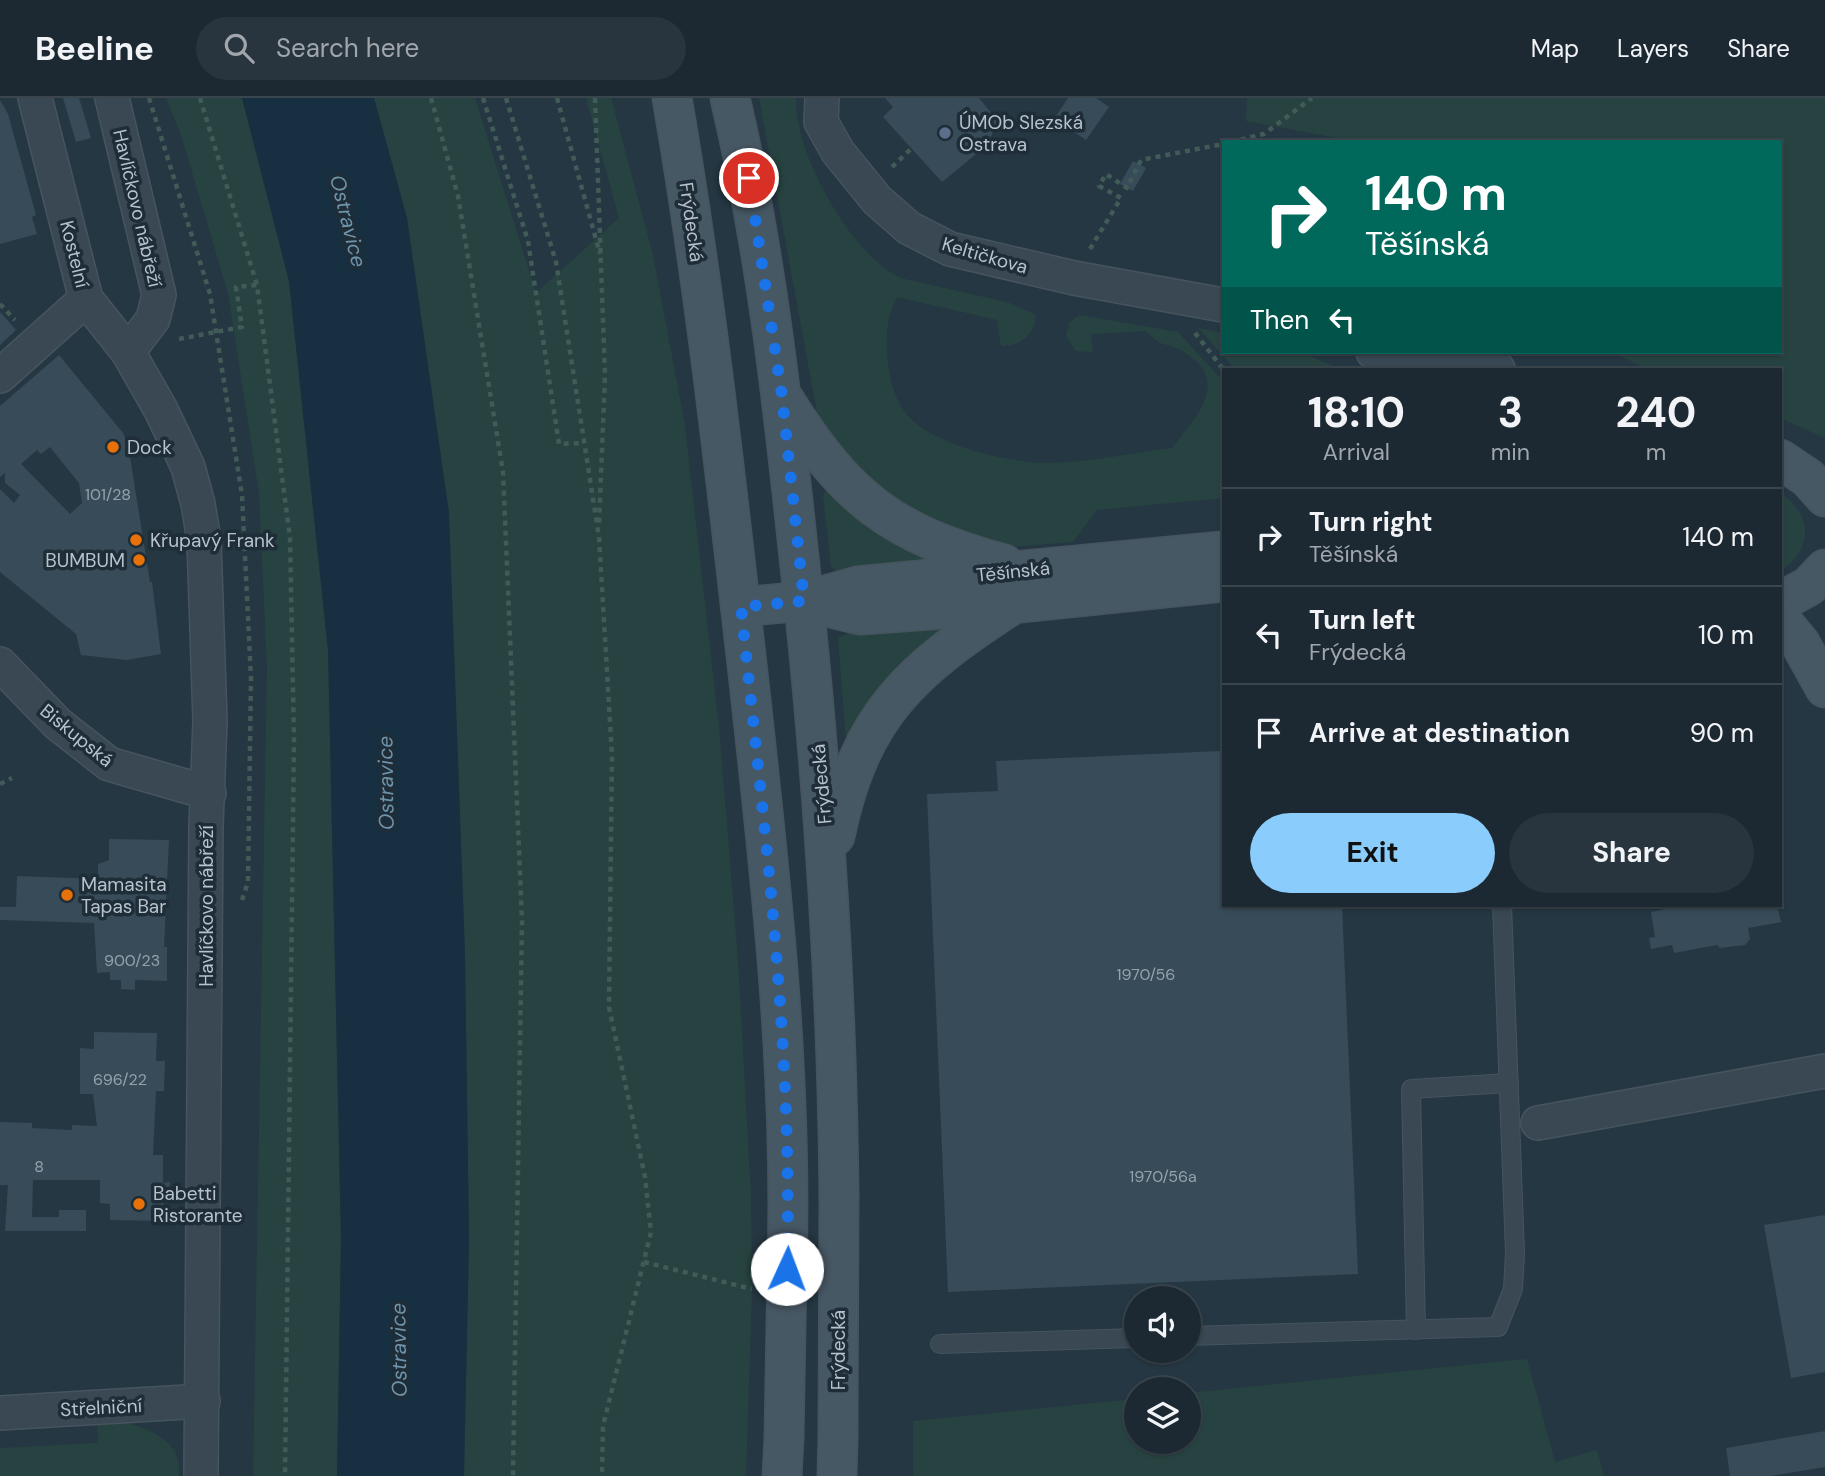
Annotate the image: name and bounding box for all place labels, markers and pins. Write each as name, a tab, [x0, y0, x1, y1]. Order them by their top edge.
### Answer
place label: ÚMOb Slezská Ostrava	[959, 110, 1083, 157]
marker: ÚMOb Slezská Ostrava	[937, 125, 953, 141]
pin	[719, 148, 779, 208]
place label: Dock	[127, 435, 172, 460]
marker: Dock	[105, 439, 121, 455]
place label: Křupavý Frank	[150, 528, 275, 553]
marker: Křupavý Frank	[128, 532, 144, 548]
place label: BUMBUM	[45, 548, 125, 573]
marker: BUMBUM	[131, 552, 147, 568]
place label: Mamasita Tapas Bar	[81, 872, 166, 919]
marker: Mamasita Tapas Bar	[59, 887, 75, 903]
place label: Babetti Ristorante	[153, 1181, 243, 1228]
marker: Babetti Ristorante	[131, 1196, 147, 1212]

